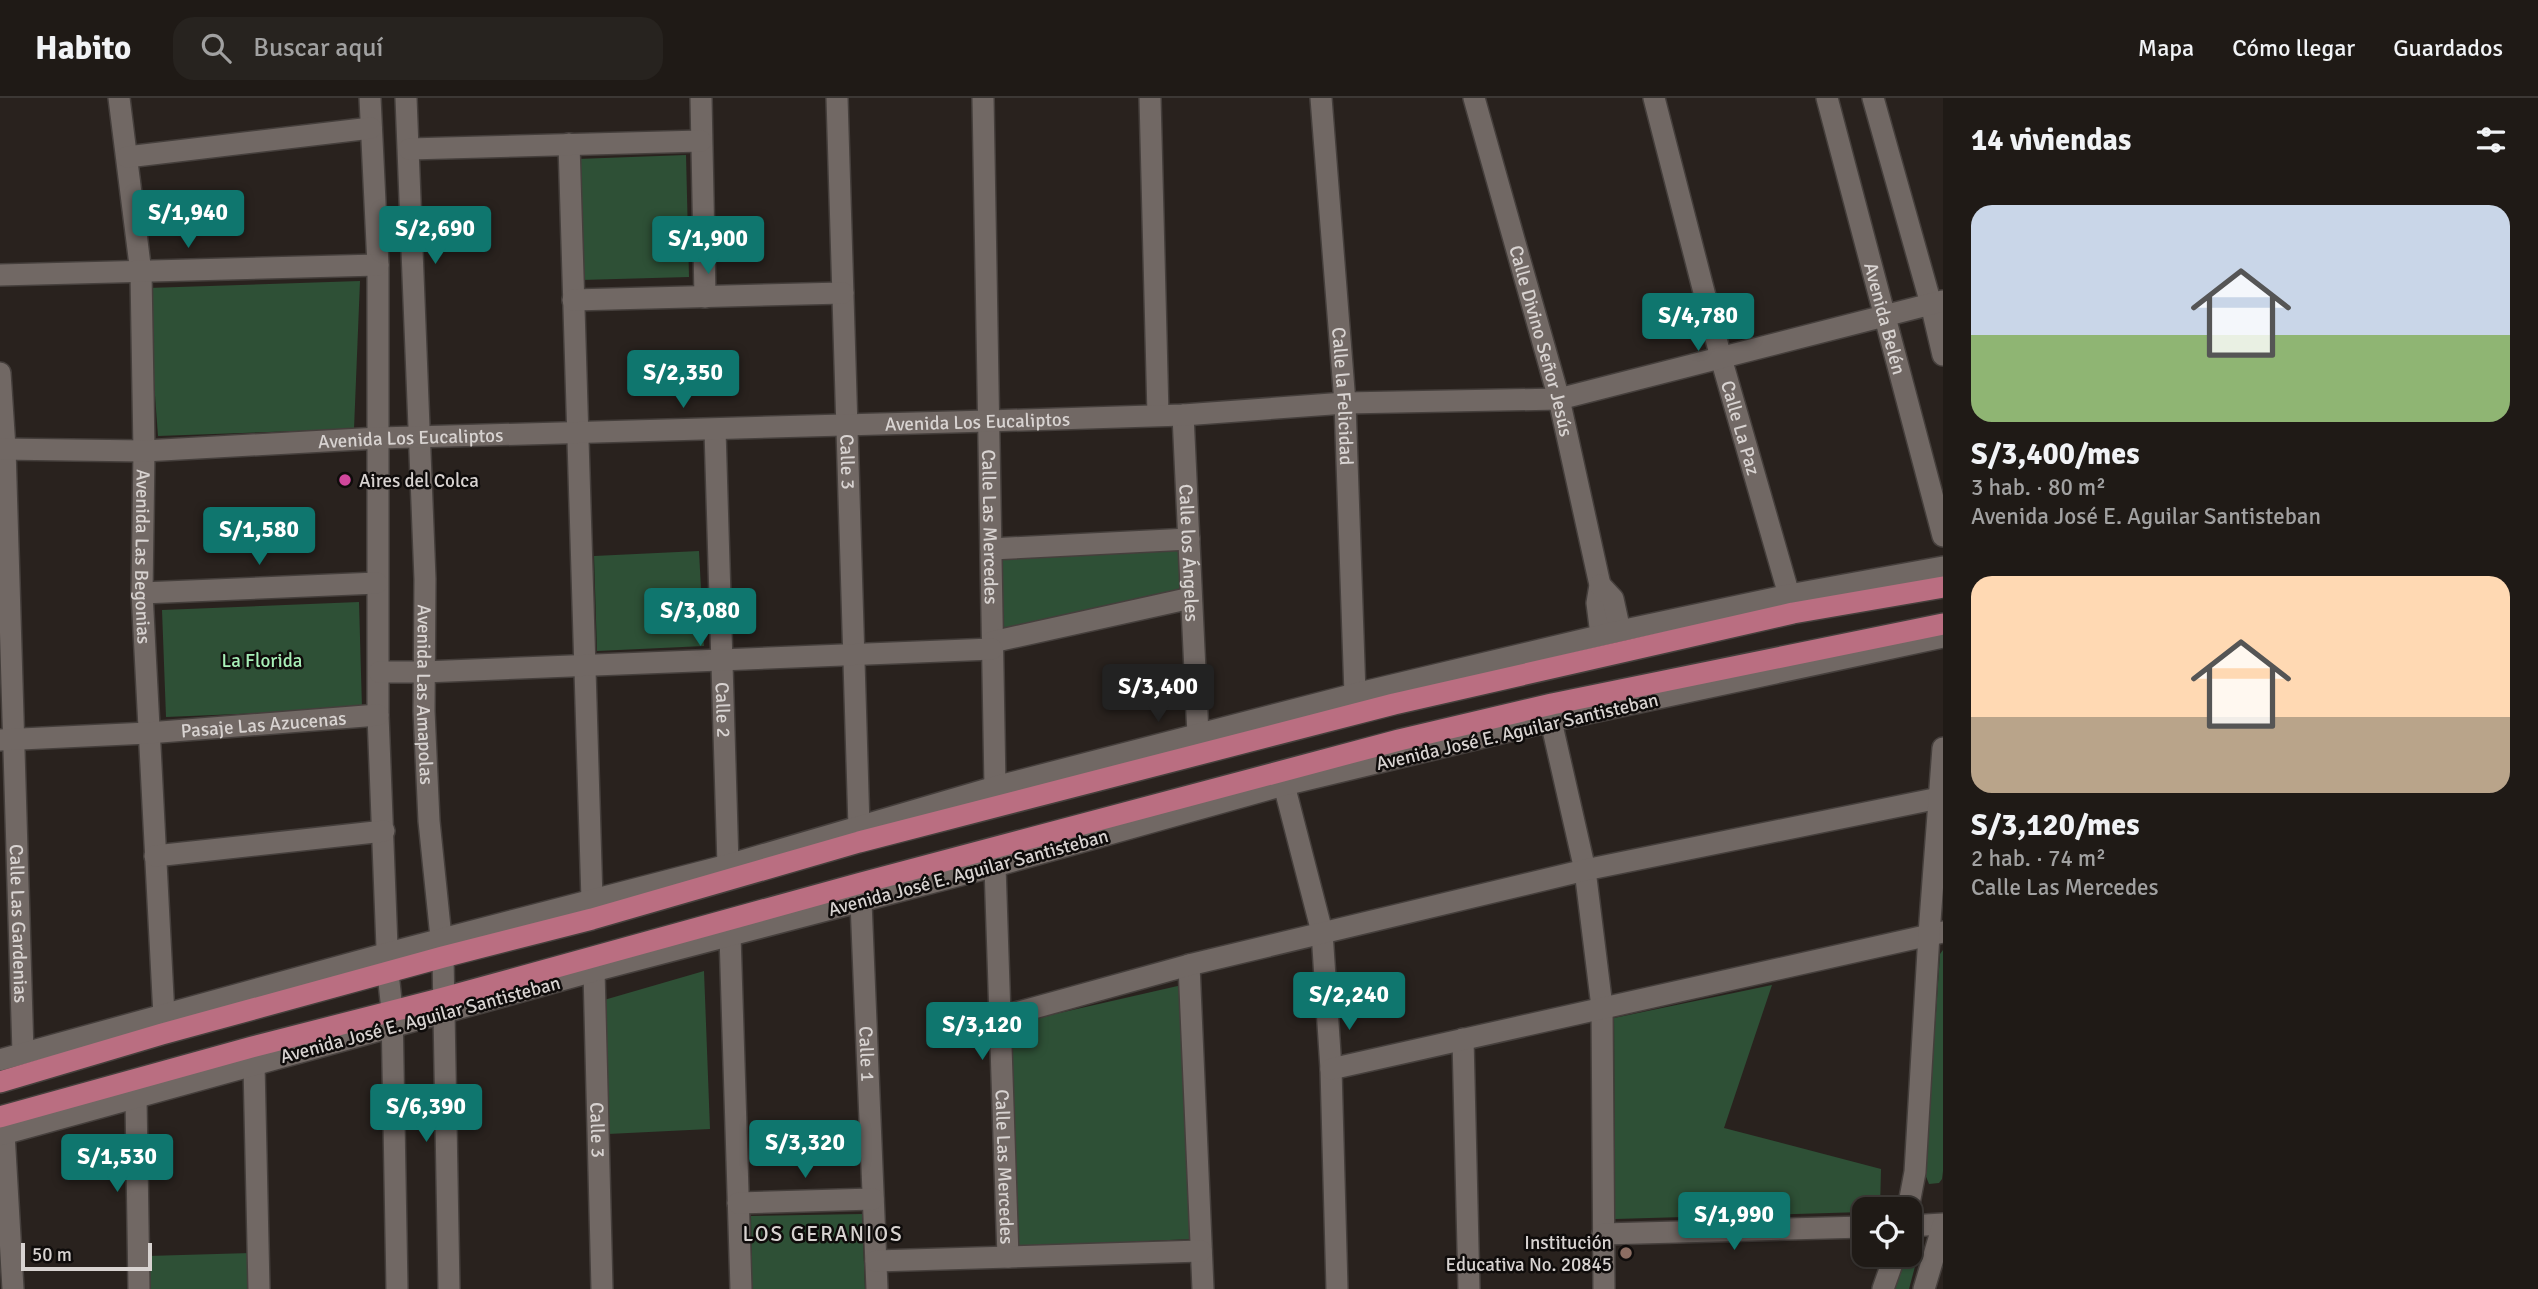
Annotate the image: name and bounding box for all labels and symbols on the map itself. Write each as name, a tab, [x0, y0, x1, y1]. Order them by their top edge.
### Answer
pin: S/1,940	[123, 190, 253, 250]
pin: S/2,690	[370, 206, 500, 266]
pin: S/1,900	[643, 216, 773, 276]
street label: Calle Divino Señor Jesús	[1503, 243, 1578, 439]
street label: Avenida Belén	[1858, 260, 1911, 377]
pin: S/4,780	[1633, 294, 1763, 353]
street label: Calle la Felicidad	[1326, 326, 1358, 466]
pin: S/2,350	[618, 350, 748, 410]
street label: Calle La Paz	[1715, 378, 1765, 478]
street label: Avenida Los Eucaliptos	[884, 407, 1070, 437]
street label: Avenida Los Eucaliptos	[317, 424, 504, 454]
street label: Calle 3	[834, 434, 860, 490]
street label: Calle Las Mercedes	[976, 449, 1003, 605]
street label: Avenida Las Begonias	[129, 469, 156, 645]
place label: Aires del Colca	[359, 469, 479, 493]
marker: Aires del Colca	[337, 472, 353, 488]
street label: Calle los Ángeles	[1173, 483, 1204, 622]
pin: S/1,580	[194, 508, 324, 567]
pin: S/3,080	[635, 588, 765, 648]
street label: Avenida Las Amapolas	[411, 604, 438, 785]
park label: La Florida	[222, 649, 302, 673]
pin: S/3,400	[1093, 664, 1223, 724]
street label: Calle 2	[710, 682, 735, 738]
street label: Avenida José E. Aguilar Santisteban	[1374, 688, 1661, 776]
street label: Pasaje Las Azucenas	[180, 707, 347, 743]
street label: Avenida José E. Aguilar Santisteban	[825, 824, 1111, 922]
street label: Calle Las Gardenias	[4, 844, 33, 1004]
street label: Avenida José E. Aguilar Santisteban	[277, 971, 563, 1069]
pin: S/2,240	[1284, 972, 1414, 1032]
pin: S/3,120	[917, 1002, 1047, 1062]
street label: Calle 1	[853, 1026, 879, 1082]
pin: S/6,390	[361, 1084, 491, 1144]
street label: Calle Las Mercedes	[989, 1089, 1019, 1245]
street label: Calle 3	[584, 1102, 610, 1158]
pin: S/3,320	[740, 1121, 870, 1180]
pin: S/1,530	[52, 1134, 182, 1194]
pin: S/1,990	[1669, 1192, 1799, 1252]
district label: LOS GERANIOS	[742, 1221, 904, 1247]
place label: Institución Educativa No. 20845	[1445, 1231, 1612, 1277]
scale bar	[21, 1240, 152, 1272]
marker: Institución Educativa No. 20845	[1618, 1245, 1634, 1261]

